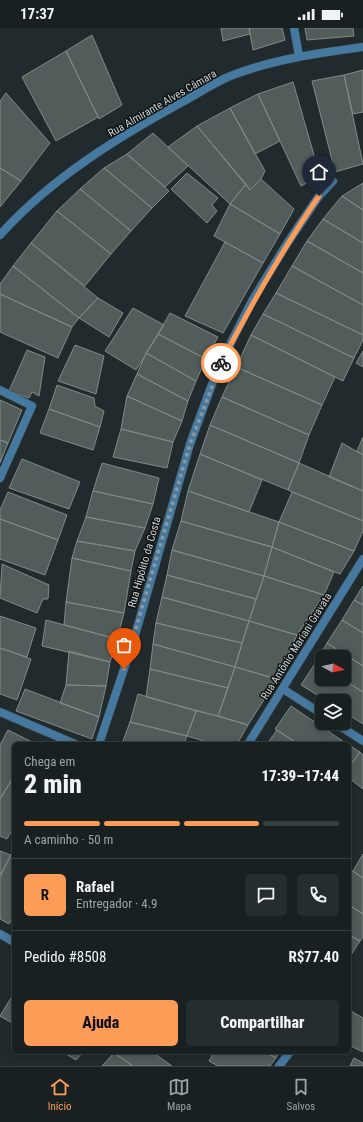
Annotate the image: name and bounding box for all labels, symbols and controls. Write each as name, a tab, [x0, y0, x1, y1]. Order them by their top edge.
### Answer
text: 17:37	[20, 5, 54, 23]
street label: Rua Almirante Alves Câmara	[106, 67, 219, 140]
pin	[302, 155, 336, 196]
icon: home	[308, 161, 330, 183]
courier	[201, 343, 241, 383]
icon: bike	[210, 352, 232, 374]
street label: Rua Hipólito da Costa	[125, 515, 164, 609]
street label: Rua Antônio Mariani Gravata	[258, 590, 335, 702]
pin	[107, 628, 141, 669]
icon: bag	[113, 634, 135, 656]
north arrow	[315, 650, 351, 686]
map controls	[315, 650, 351, 730]
button: layers	[315, 694, 351, 730]
text: Chega em	[24, 754, 75, 769]
text: 17:39–17:44	[261, 767, 339, 785]
text: 2 min	[24, 769, 82, 799]
text: A caminho · 50 m	[24, 832, 113, 847]
button: chat	[245, 874, 287, 916]
button: phone	[297, 874, 339, 916]
text: Rafael	[76, 878, 114, 896]
text: R	[41, 886, 49, 904]
text: Entregador · 4.9	[76, 896, 158, 911]
text: Pedido #8508	[24, 948, 106, 966]
text: R$77.40	[288, 948, 339, 966]
button: Ajuda	[24, 1000, 178, 1046]
button: Compartilhar	[186, 1000, 339, 1046]
tab: Início	[48, 1076, 72, 1113]
tab: Mapa	[167, 1076, 191, 1113]
tab: Salvos	[287, 1076, 315, 1113]

